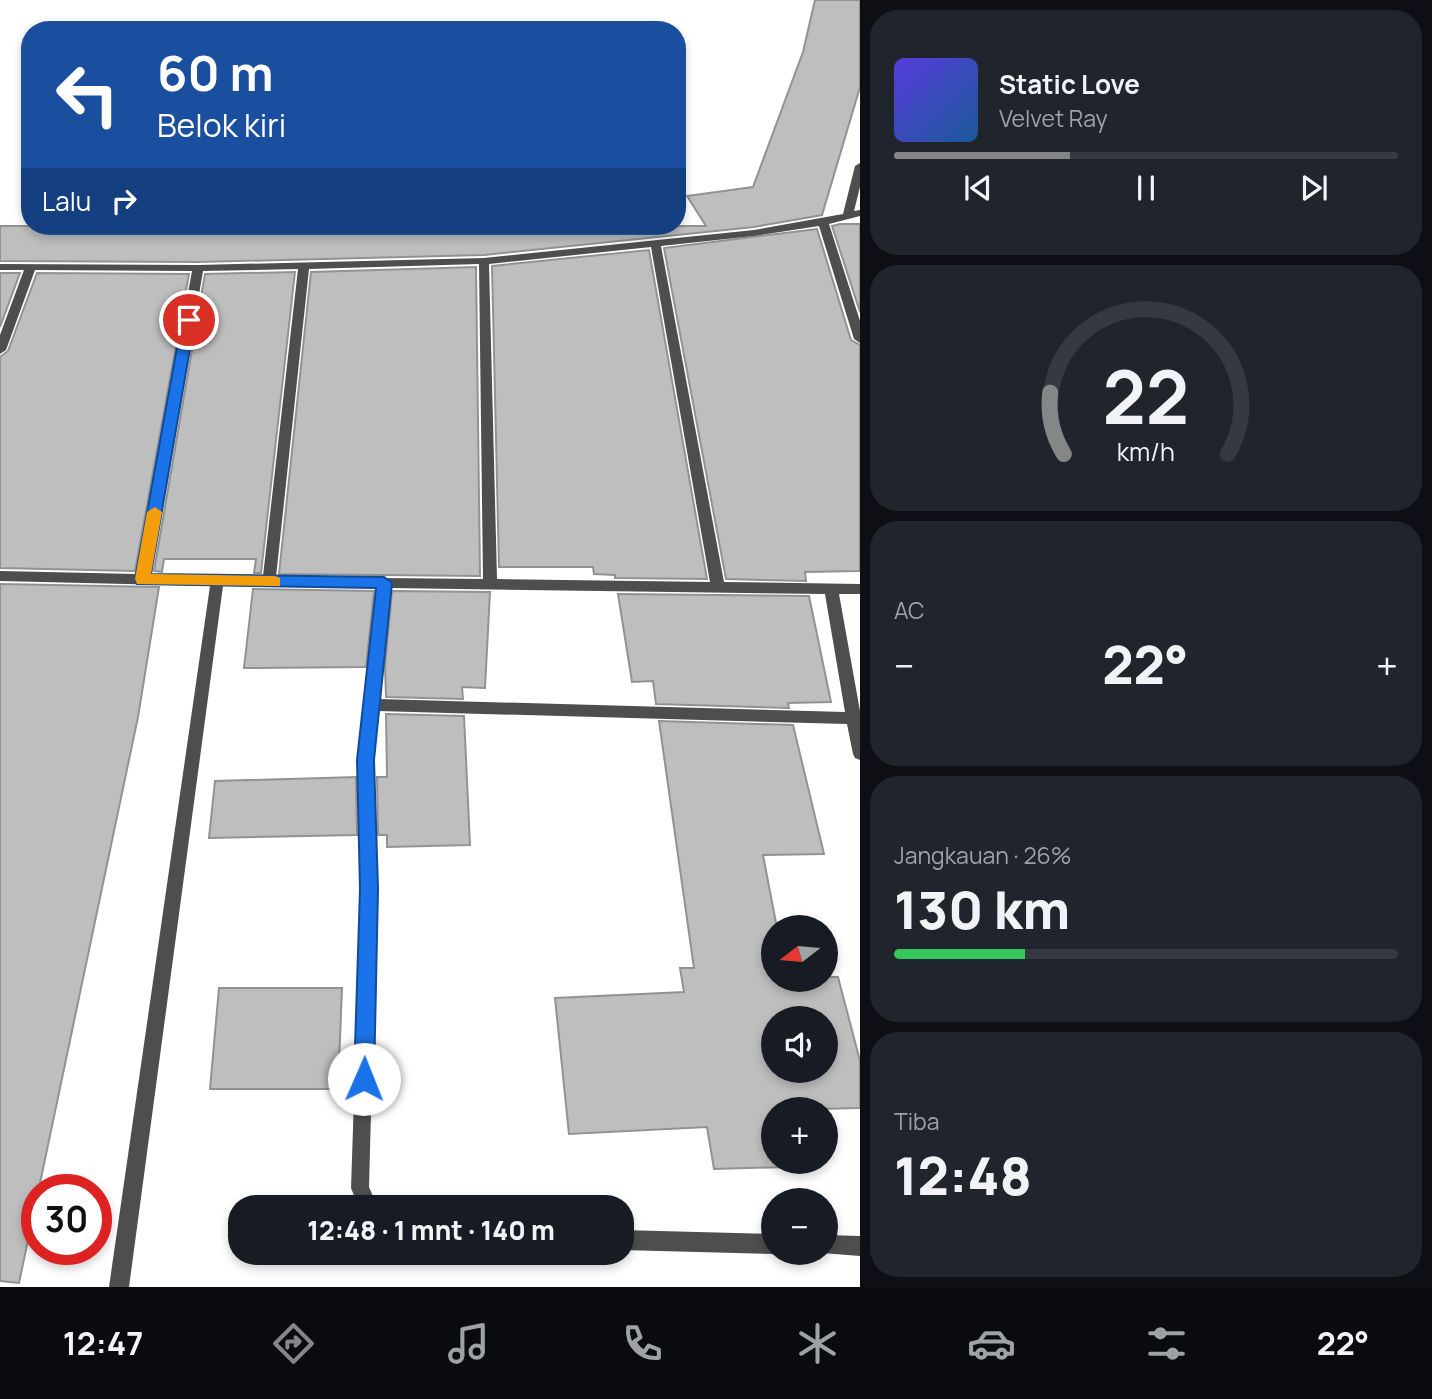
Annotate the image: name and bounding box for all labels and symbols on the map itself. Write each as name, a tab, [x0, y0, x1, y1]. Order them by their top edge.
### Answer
pin	[159, 290, 219, 350]
north arrow	[761, 915, 838, 992]
position arrow	[327, 1042, 401, 1116]
speed limit sign: 30	[21, 1174, 112, 1265]

